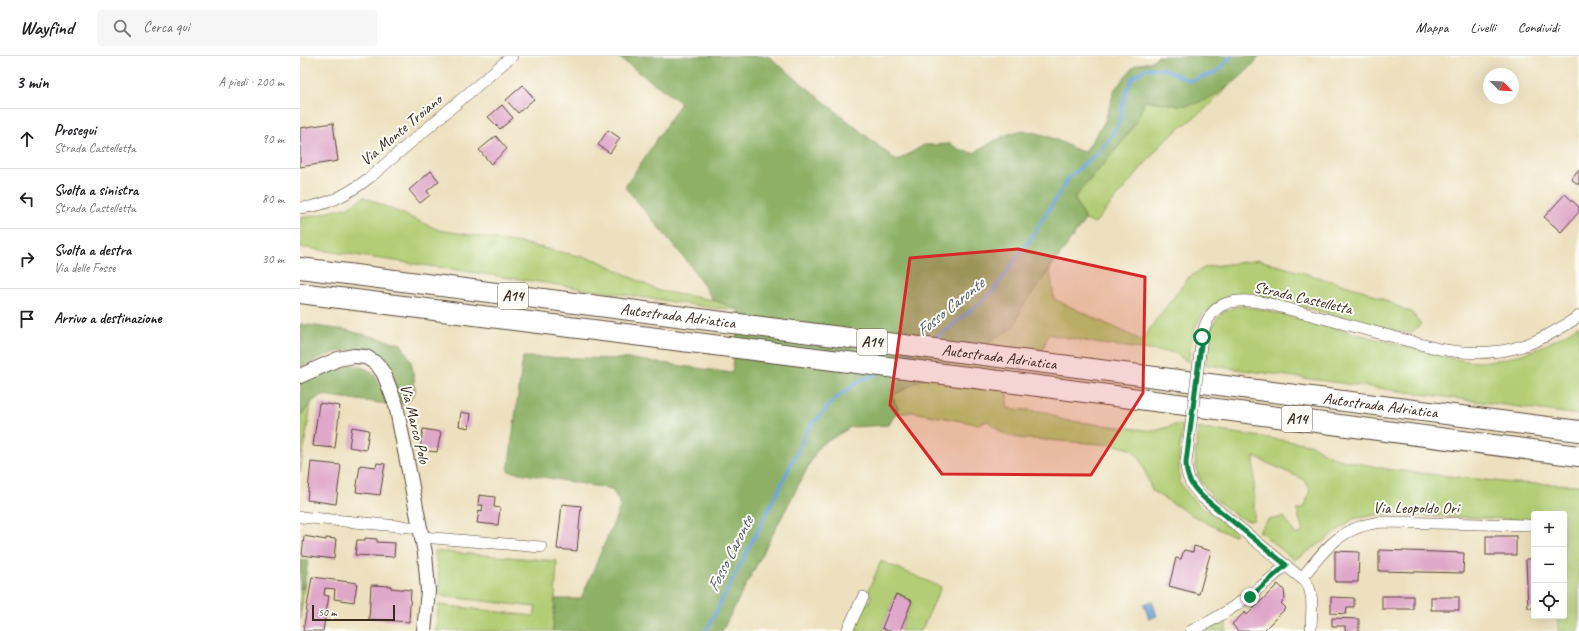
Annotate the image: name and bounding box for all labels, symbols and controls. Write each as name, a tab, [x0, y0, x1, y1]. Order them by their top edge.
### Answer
search box	[97, 10, 377, 46]
text: Wayfind	[20, 16, 73, 40]
icon: search	[111, 17, 133, 39]
text: Cerca qui	[143, 18, 190, 37]
text: Mappa	[1416, 19, 1448, 36]
text: Livelli	[1470, 19, 1496, 36]
text: Condividi	[1518, 19, 1559, 36]
north arrow	[1483, 68, 1519, 104]
text: 3 min	[16, 72, 49, 93]
text: A piedi · 200 m	[219, 74, 284, 90]
street label: Via Monte Troiano	[356, 88, 448, 170]
text: Prosegui	[54, 121, 96, 140]
icon: ahead	[16, 128, 38, 150]
text: 90 m	[262, 131, 284, 147]
text: Strada Castelletta	[54, 140, 136, 156]
text: Svolta a sinistra	[54, 181, 138, 200]
icon: left	[16, 188, 38, 210]
text: 80 m	[262, 191, 284, 207]
text: Strada Castelletta	[54, 200, 136, 216]
text: Svolta a destra	[54, 241, 131, 260]
icon: right	[16, 248, 38, 270]
text: 30 m	[262, 251, 284, 267]
text: Via delle Fosse	[54, 260, 116, 276]
water label: Fosso Caronte	[912, 272, 990, 341]
street label: Strada Castelletta	[1252, 277, 1356, 319]
road number: A14	[498, 283, 528, 309]
street label: Autostrada Adriatica	[619, 299, 738, 334]
icon: arrive	[16, 308, 38, 330]
text: Arrivo a destinazione	[54, 309, 162, 328]
route start	[1193, 328, 1211, 346]
road number: A14	[857, 329, 887, 355]
street label: Autostrada Adriatica	[941, 340, 1059, 375]
street label: Via Marco Polo	[395, 382, 435, 467]
street label: Autostrada Adriatica	[1322, 388, 1440, 423]
road number: A14	[1282, 406, 1312, 432]
street label: Via Leopoldo Ori	[1373, 498, 1461, 518]
water label: Fosso Caronte	[702, 511, 759, 595]
map controls	[1531, 511, 1567, 619]
button: +	[1531, 511, 1567, 547]
button: −	[1531, 547, 1567, 583]
button: locate	[1531, 583, 1567, 619]
route end	[1241, 588, 1259, 606]
scale bar	[312, 603, 395, 622]
text: 50 m	[318, 605, 337, 619]

